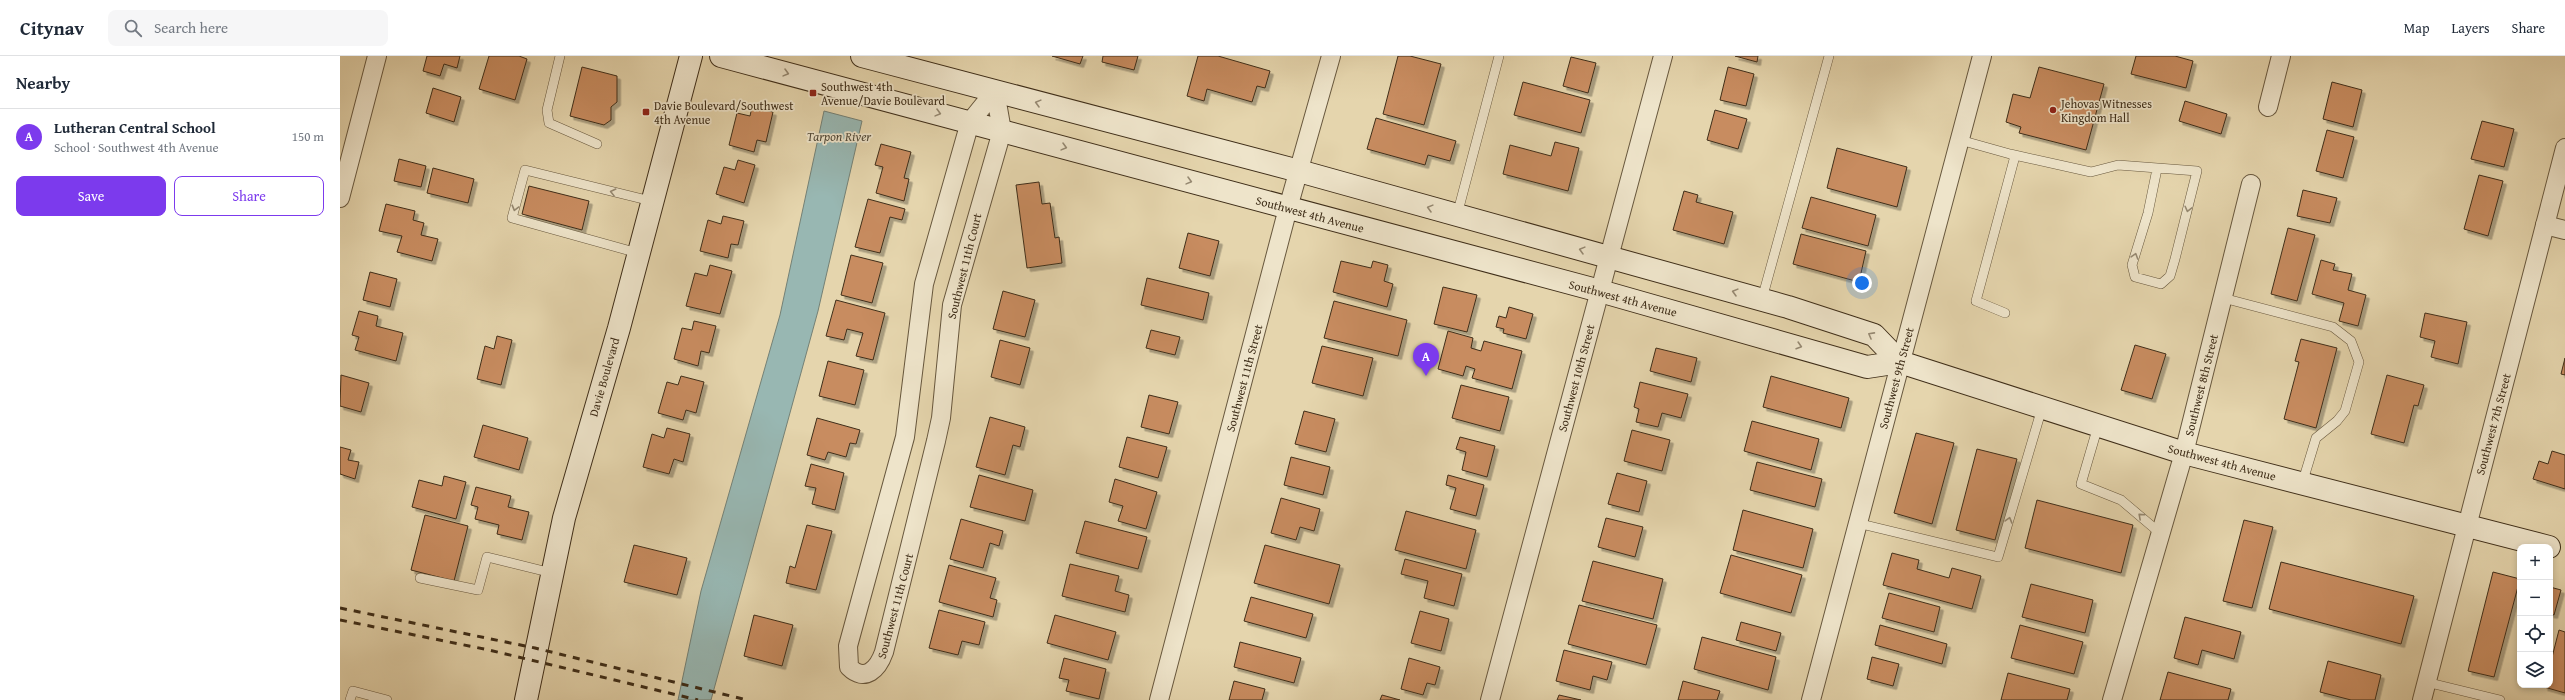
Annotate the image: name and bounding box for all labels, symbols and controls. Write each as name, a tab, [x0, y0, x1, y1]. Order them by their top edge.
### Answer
search box	[108, 10, 388, 46]
text: Citynav	[20, 14, 84, 42]
icon: search	[122, 17, 144, 39]
text: Search here	[154, 17, 228, 38]
text: Map	[2404, 18, 2430, 38]
text: Layers	[2452, 18, 2490, 38]
text: Share	[2512, 18, 2545, 38]
one-way arrow	[782, 68, 789, 77]
text: Nearby	[16, 70, 70, 95]
place label: Southwest 4th Avenue/Davie Boulevard	[821, 78, 946, 109]
marker: Southwest 4th Avenue/Davie Boulevard	[808, 88, 818, 98]
place label: Jehovas Witnesses Kingdom Hall	[2059, 95, 2152, 126]
place label: Davie Boulevard/Southwest 4th Avenue	[654, 97, 794, 128]
one-way arrow	[1035, 99, 1041, 107]
marker: Jehovas Witnesses Kingdom Hall	[2048, 105, 2058, 115]
marker: Davie Boulevard/Southwest 4th Avenue	[641, 107, 651, 117]
one-way arrow	[935, 109, 942, 117]
text: Lutheran Central School	[54, 117, 216, 138]
text: A	[25, 127, 33, 146]
text: 150 m	[292, 127, 324, 146]
water label: Tarpon River	[807, 127, 872, 146]
text: School · Southwest 4th Avenue	[54, 138, 219, 157]
one-way arrow	[1061, 143, 1067, 151]
button: Save	[16, 176, 166, 216]
button: Share	[174, 176, 324, 216]
one-way arrow	[1186, 176, 1193, 185]
one-way arrow	[610, 188, 617, 197]
street label: Southwest 4th Avenue	[1254, 191, 1366, 237]
one-way arrow	[511, 204, 520, 211]
one-way arrow	[1427, 204, 1433, 212]
one-way arrow	[2184, 205, 2193, 212]
street label: Southwest 11th Court	[943, 211, 986, 321]
one-way arrow	[1579, 246, 1586, 255]
one-way arrow	[2130, 252, 2139, 259]
your location	[1852, 273, 1872, 293]
street label: Southwest 4th Avenue	[1567, 275, 1679, 321]
one-way arrow	[1731, 288, 1738, 297]
street label: Southwest 11th Street	[1221, 322, 1267, 434]
street label: Southwest 10th Street	[1553, 322, 1599, 434]
street label: Southwest 9th Street	[1874, 324, 1918, 431]
street label: Southwest 8th Street	[2180, 331, 2222, 438]
one-way arrow	[1868, 332, 1875, 340]
street label: Davie Boulevard	[585, 335, 624, 418]
one-way arrow	[1795, 341, 1802, 350]
pin: A	[1413, 343, 1439, 376]
street label: Southwest 7th Street	[2471, 370, 2515, 477]
street label: Southwest 4th Avenue	[2166, 439, 2278, 485]
one-way arrow	[2138, 513, 2146, 521]
one-way arrow	[2004, 516, 2012, 523]
map controls	[2517, 544, 2553, 688]
button: +	[2517, 544, 2553, 580]
street label: Southwest 11th Court	[873, 551, 917, 661]
button: −	[2517, 580, 2553, 616]
button: locate	[2517, 616, 2553, 652]
button: layers	[2517, 652, 2553, 688]

